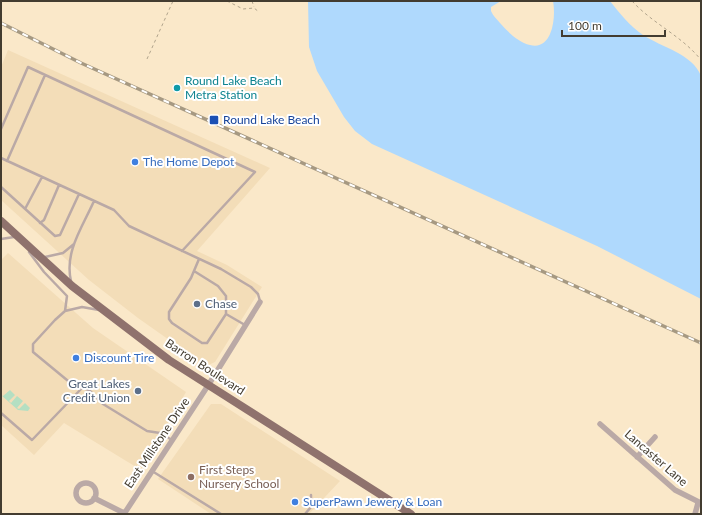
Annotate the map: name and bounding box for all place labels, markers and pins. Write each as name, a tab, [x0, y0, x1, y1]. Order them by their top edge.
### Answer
place label: Round Lake Beach Metra Station	[185, 73, 282, 102]
marker: Round Lake Beach Metra Station	[172, 83, 182, 93]
place label: Round Lake Beach	[223, 112, 320, 127]
marker: Round Lake Beach	[208, 114, 220, 126]
place label: The Home Depot	[143, 154, 235, 169]
marker: The Home Depot	[130, 157, 140, 167]
place label: Chase	[205, 296, 237, 311]
marker: Chase	[192, 299, 202, 309]
place label: Discount Tire	[84, 350, 154, 365]
marker: Discount Tire	[71, 353, 81, 363]
place label: Great Lakes Credit Union	[63, 376, 130, 405]
marker: Great Lakes Credit Union	[133, 386, 143, 396]
place label: First Steps Nursery School	[199, 462, 279, 491]
marker: First Steps Nursery School	[186, 472, 196, 482]
place label: SuperPawn Jewery & Loan	[303, 494, 442, 509]
marker: SuperPawn Jewery & Loan	[290, 497, 300, 507]

